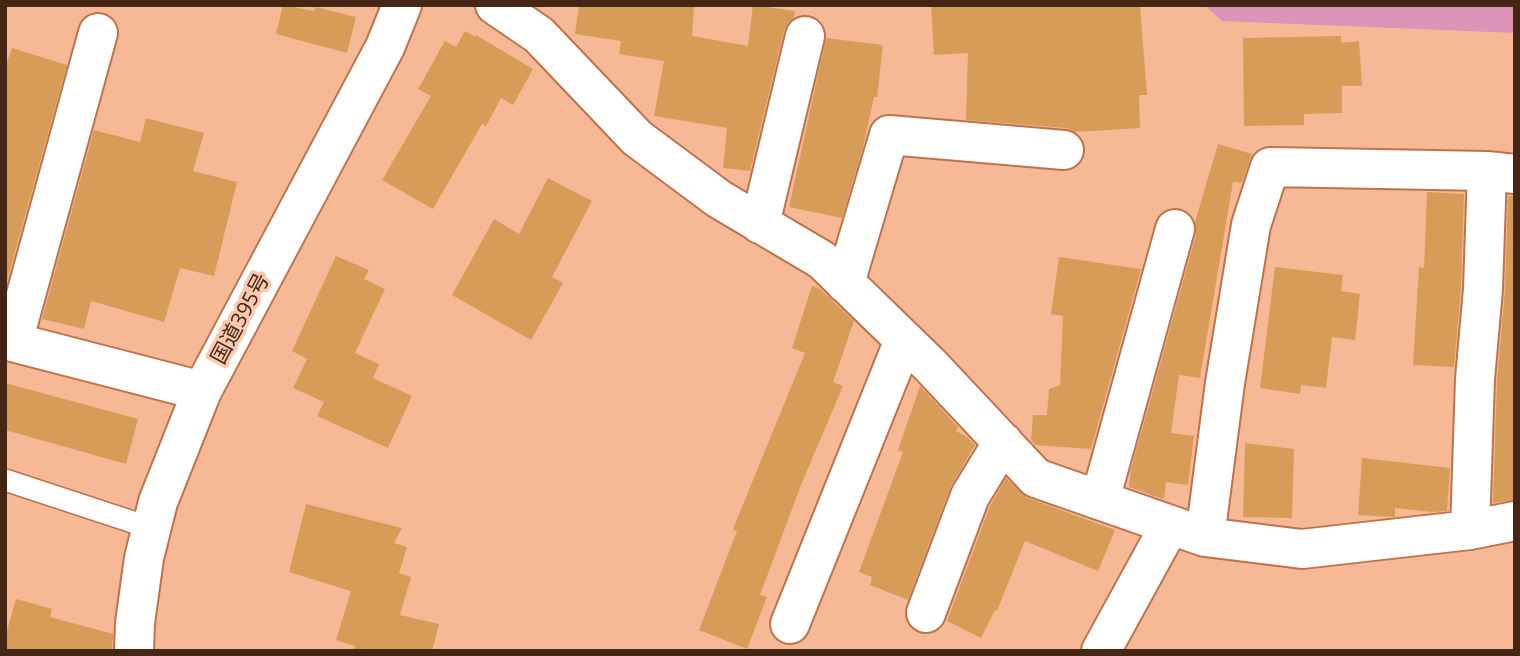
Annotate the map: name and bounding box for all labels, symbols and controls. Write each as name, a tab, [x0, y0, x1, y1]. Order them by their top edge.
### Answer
street label: 国道395号	[207, 269, 275, 369]

